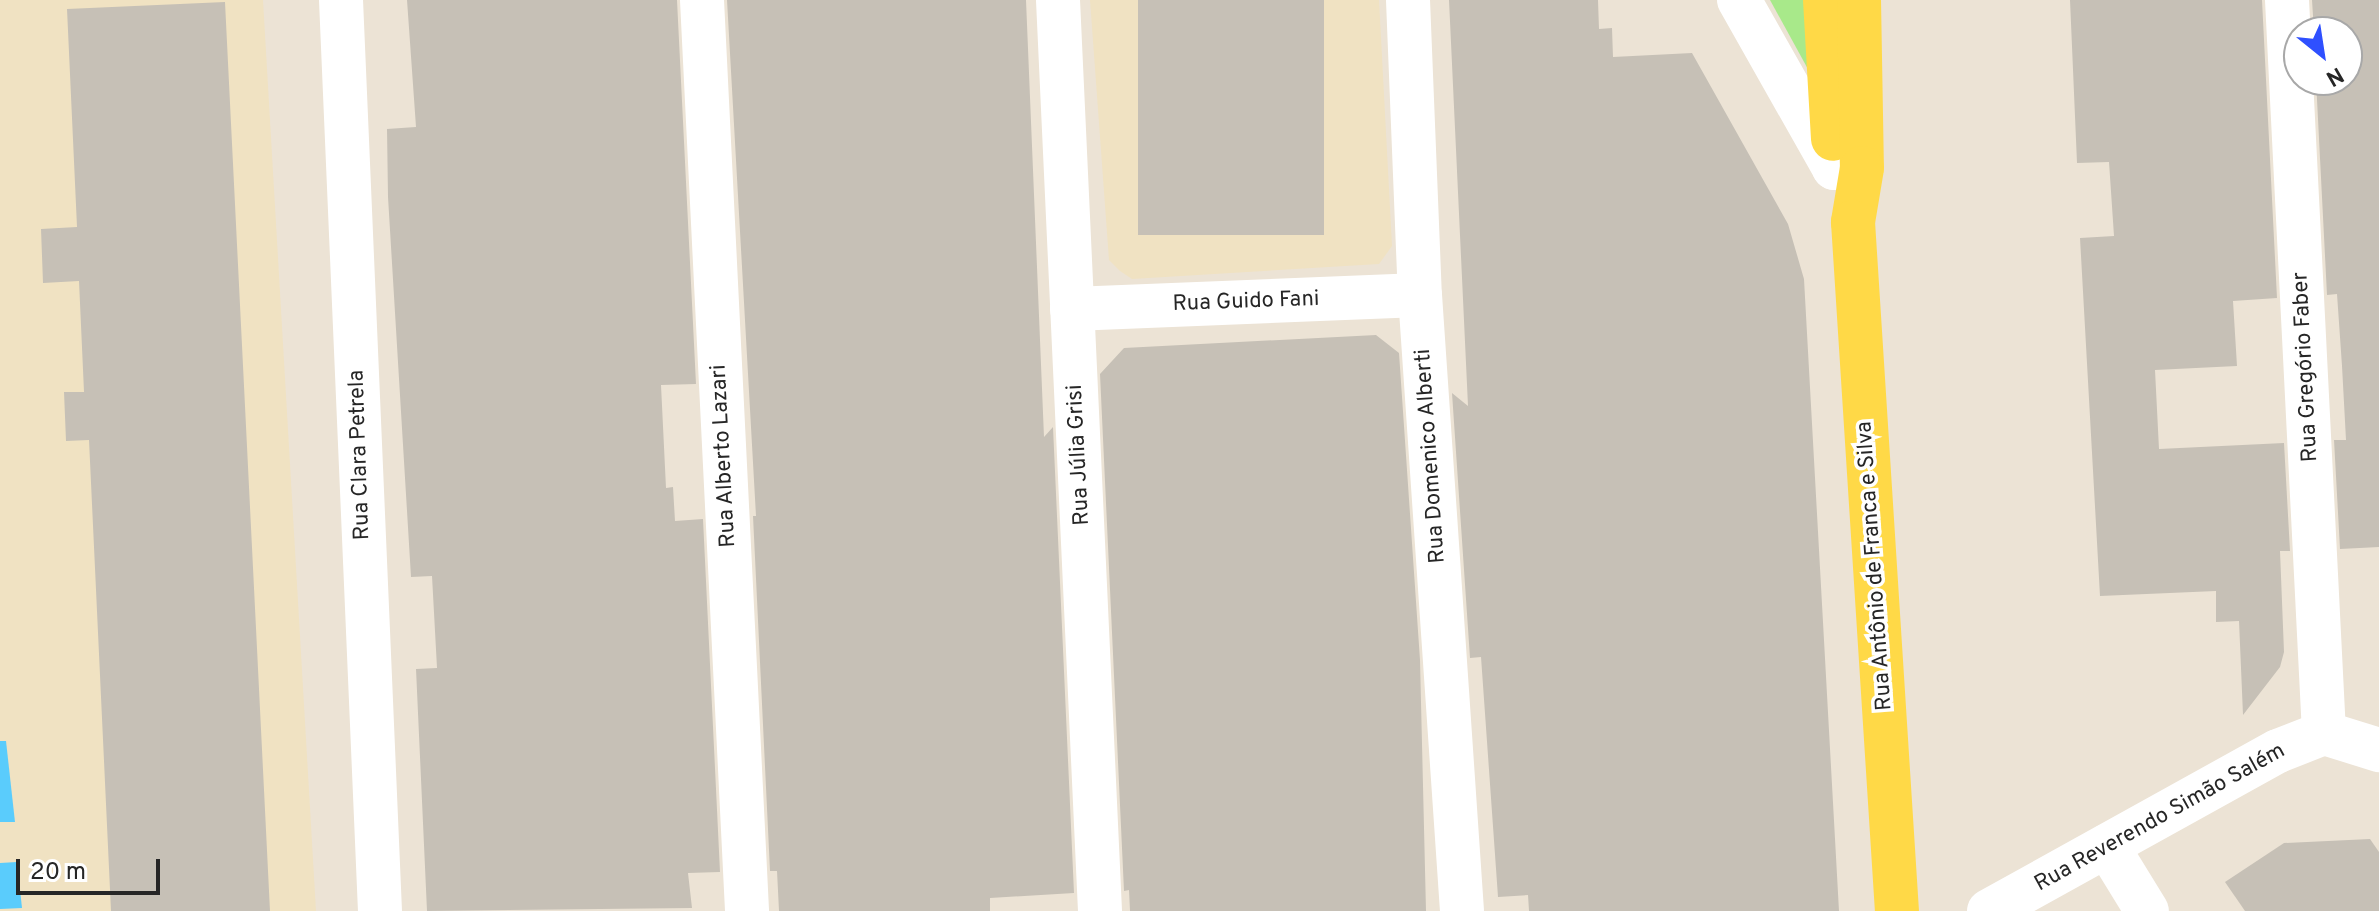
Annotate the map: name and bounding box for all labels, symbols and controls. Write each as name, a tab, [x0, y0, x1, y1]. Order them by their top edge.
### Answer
north arrow	[2283, 16, 2363, 96]
text: N	[2321, 60, 2348, 91]
street label: Rua Gregório Faber	[2288, 271, 2324, 463]
street label: Rua Guido Fani	[1172, 286, 1320, 318]
street label: Rua Domenico Alberti	[1410, 347, 1452, 565]
street label: Rua Alberto Lazari	[706, 363, 742, 549]
street label: Rua Clara Petrela	[344, 369, 376, 541]
street label: Rua Júlia Grisi	[1062, 384, 1096, 526]
street label: Rua Antônio de Franca e Silva	[1852, 420, 1898, 712]
street label: Rua Reverendo Simão Salém	[2030, 738, 2290, 898]
scale bar	[20, 843, 164, 893]
text: 20 m	[30, 858, 86, 888]

